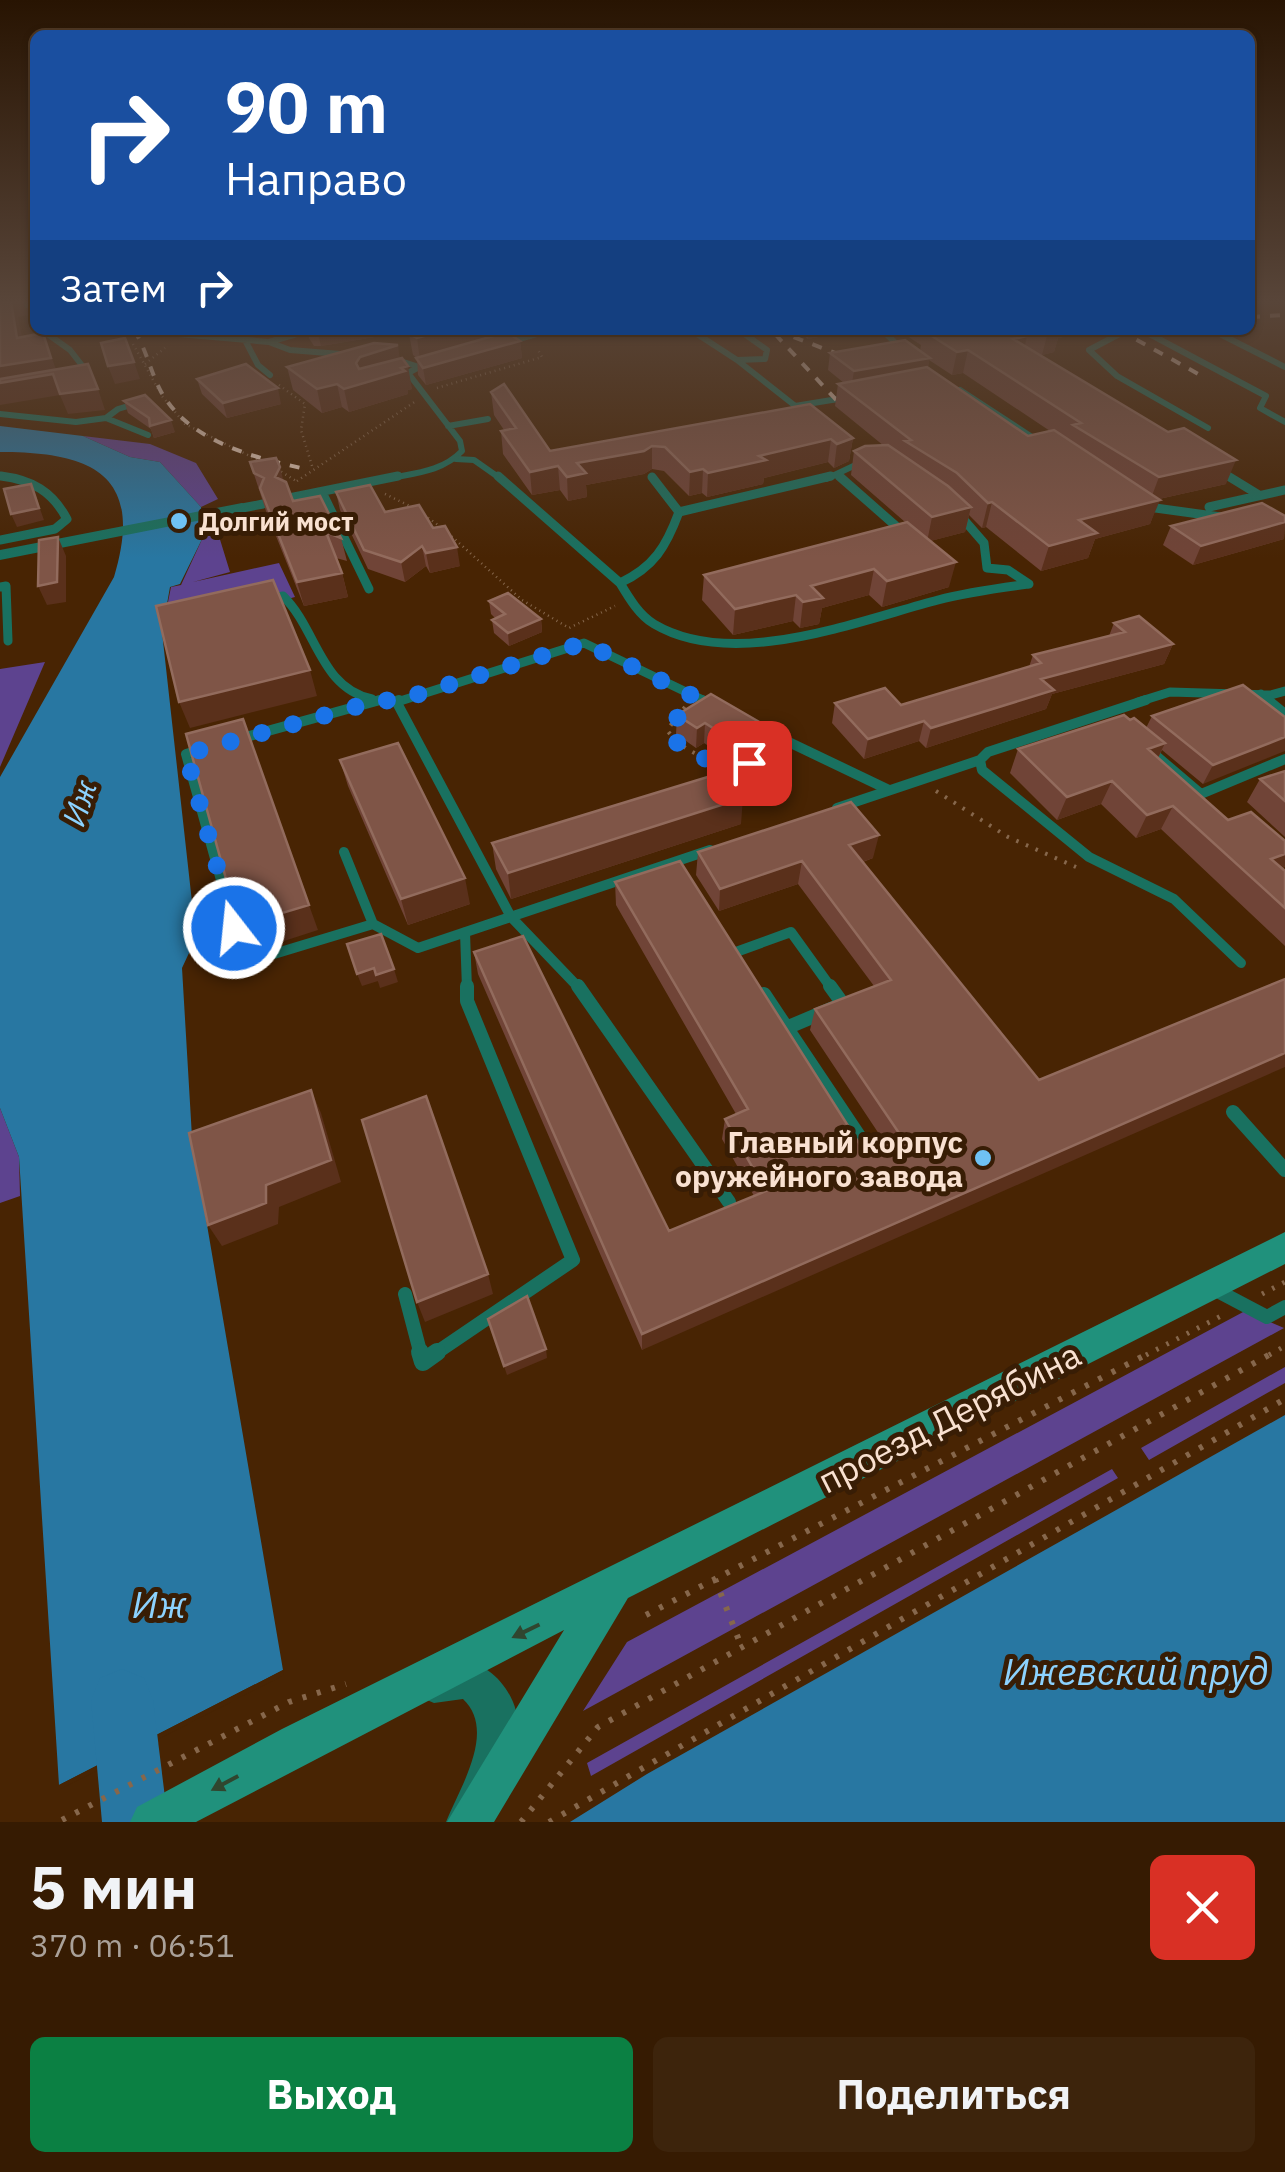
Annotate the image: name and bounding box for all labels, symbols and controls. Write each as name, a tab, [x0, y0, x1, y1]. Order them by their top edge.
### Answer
text: 90 m	[225, 61, 388, 152]
icon: right	[60, 70, 190, 200]
text: Направо	[225, 149, 407, 207]
icon: right	[187, 260, 242, 315]
text: Затем	[60, 263, 167, 312]
place label: Долгий мост	[199, 505, 354, 538]
marker: Долгий мост	[168, 510, 190, 532]
pin	[707, 721, 792, 806]
icon: arrive	[722, 736, 777, 791]
water label: Иж	[52, 774, 106, 831]
position arrow	[182, 876, 286, 980]
place label: Главный корпус оружейного завода	[675, 1122, 963, 1195]
marker: Главный корпус оружейного завода	[972, 1147, 994, 1169]
street label: проезд Дерябина	[810, 1331, 1088, 1503]
water label: Иж	[132, 1579, 187, 1628]
one-way arrow	[511, 1622, 540, 1639]
water label: Ижевский пруд	[1003, 1646, 1269, 1695]
one-way arrow	[210, 1774, 239, 1791]
text: 5 мин	[30, 1847, 197, 1926]
button: close	[1150, 1855, 1255, 1960]
text: 370 m · 06:51	[30, 1924, 235, 1966]
button: Выход	[30, 2037, 633, 2152]
button: Поделиться	[653, 2037, 1255, 2152]

